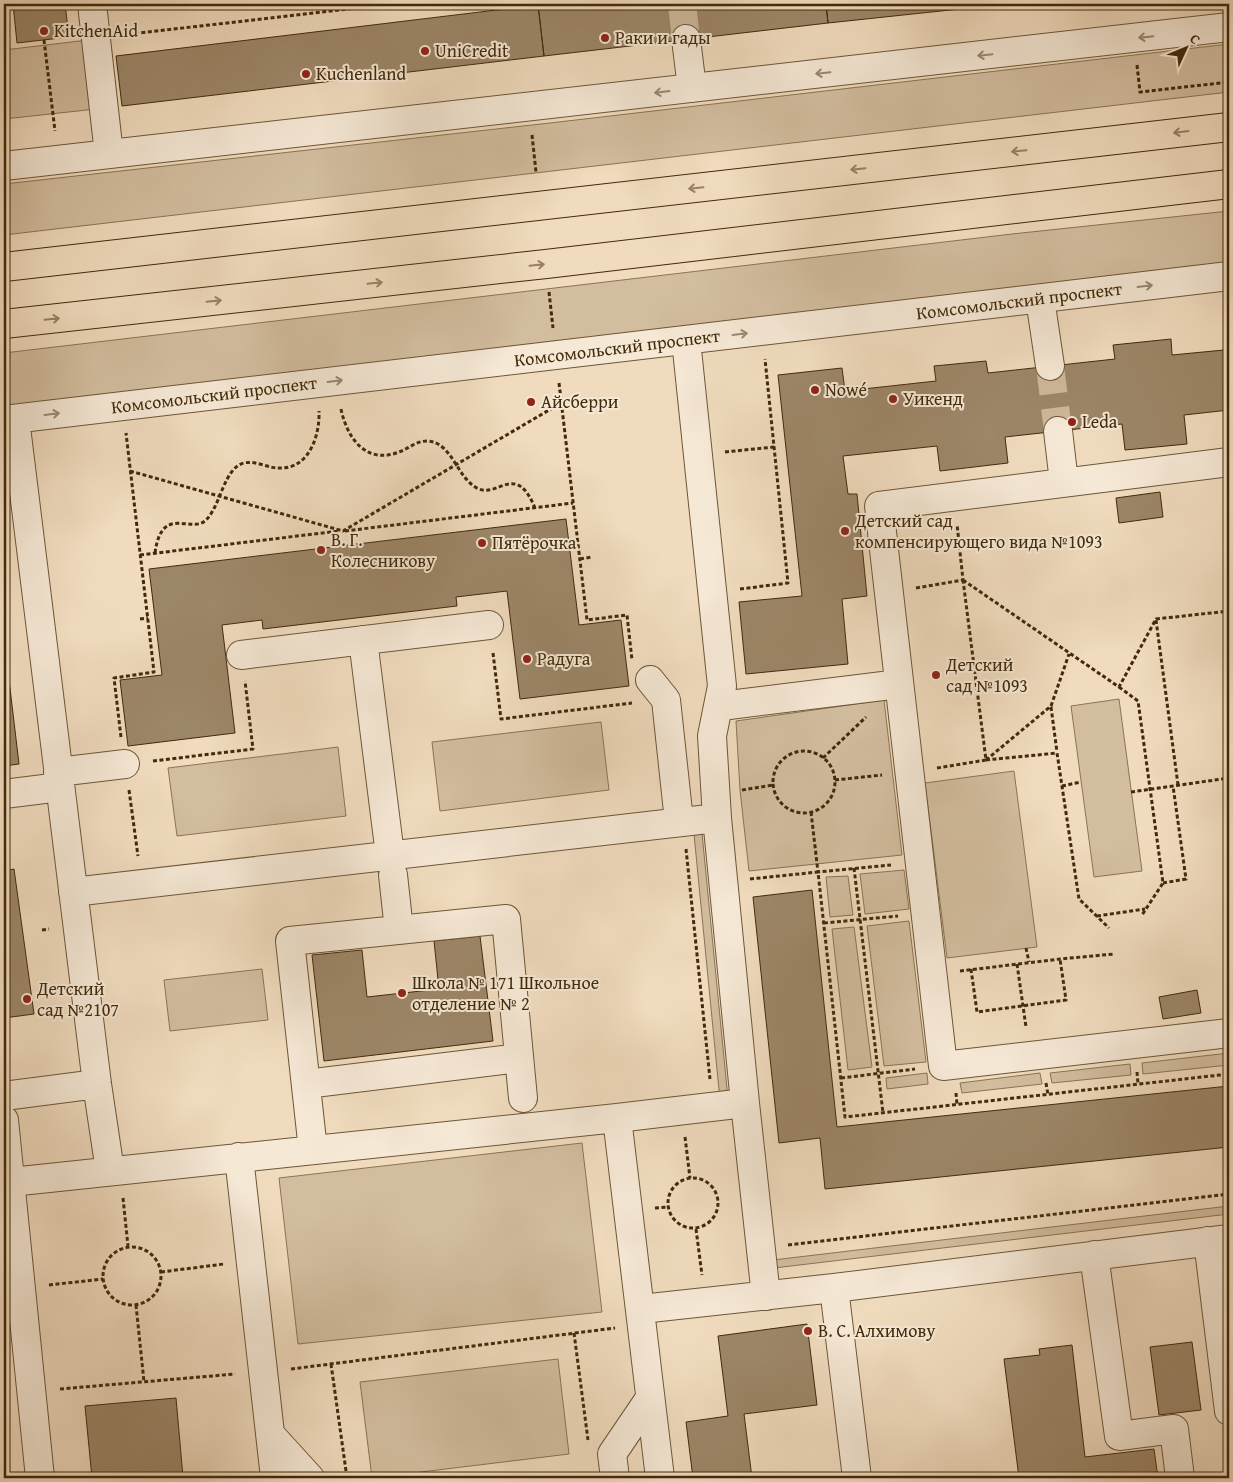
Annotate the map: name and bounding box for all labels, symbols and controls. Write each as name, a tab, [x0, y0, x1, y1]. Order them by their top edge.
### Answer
place label: KitchenAid	[54, 17, 138, 44]
north arrow	[1160, 22, 1210, 72]
place label: Раки и гады	[615, 24, 711, 51]
marker: KitchenAid	[38, 25, 50, 37]
text: С	[1185, 29, 1205, 49]
marker: Раки и гады	[599, 32, 611, 44]
one-way arrow	[1138, 32, 1154, 42]
place label: UniCredit	[435, 37, 509, 64]
marker: UniCredit	[419, 45, 431, 57]
one-way arrow	[977, 50, 993, 60]
place label: Kuchenland	[316, 60, 406, 87]
marker: Kuchenland	[300, 68, 312, 80]
one-way arrow	[815, 68, 831, 78]
one-way arrow	[654, 87, 670, 97]
one-way arrow	[1173, 127, 1189, 137]
one-way arrow	[1012, 146, 1028, 156]
one-way arrow	[850, 164, 866, 174]
one-way arrow	[689, 183, 705, 192]
one-way arrow	[528, 260, 544, 270]
street label: Комсомольский проспект	[914, 274, 1124, 327]
one-way arrow	[367, 278, 383, 288]
one-way arrow	[1136, 281, 1152, 291]
one-way arrow	[205, 296, 221, 306]
one-way arrow	[44, 314, 60, 324]
street label: Комсомольский проспект	[512, 321, 722, 374]
one-way arrow	[732, 329, 748, 339]
street label: Комсомольский проспект	[109, 368, 319, 421]
one-way arrow	[327, 376, 343, 386]
place label: Nowé	[825, 376, 867, 403]
marker: Nowé	[809, 384, 821, 396]
place label: Уикенд	[903, 385, 963, 412]
place label: Айсберри	[541, 388, 619, 415]
marker: Уикенд	[887, 393, 899, 405]
marker: Айсберри	[525, 396, 537, 408]
place label: Leda	[1082, 408, 1118, 435]
one-way arrow	[44, 409, 60, 419]
marker: Leda	[1066, 416, 1078, 428]
place label: Детский сад компенсирующего вида №1093	[854, 507, 1103, 555]
marker: Детский сад компенсирующего вида №1093	[839, 525, 851, 537]
place label: В. Г. Колесникову	[331, 526, 435, 574]
place label: Пятёрочка	[492, 529, 577, 556]
marker: Пятёрочка	[476, 537, 488, 549]
marker: В. Г. Колесникову	[315, 544, 327, 556]
place label: Радуга	[537, 645, 591, 672]
place label: Детский сад №1093	[945, 651, 1028, 699]
marker: Радуга	[521, 653, 533, 665]
marker: Детский сад №1093	[930, 669, 942, 681]
place label: Школа № 171 Школьное отделение № 2	[412, 969, 599, 1017]
place label: Детский сад №2107	[36, 975, 119, 1023]
marker: Школа № 171 Школьное отделение № 2	[396, 987, 408, 999]
marker: Детский сад №2107	[21, 993, 33, 1005]
place label: В. С. Алхимову	[818, 1317, 935, 1344]
marker: В. С. Алхимову	[802, 1325, 814, 1337]

